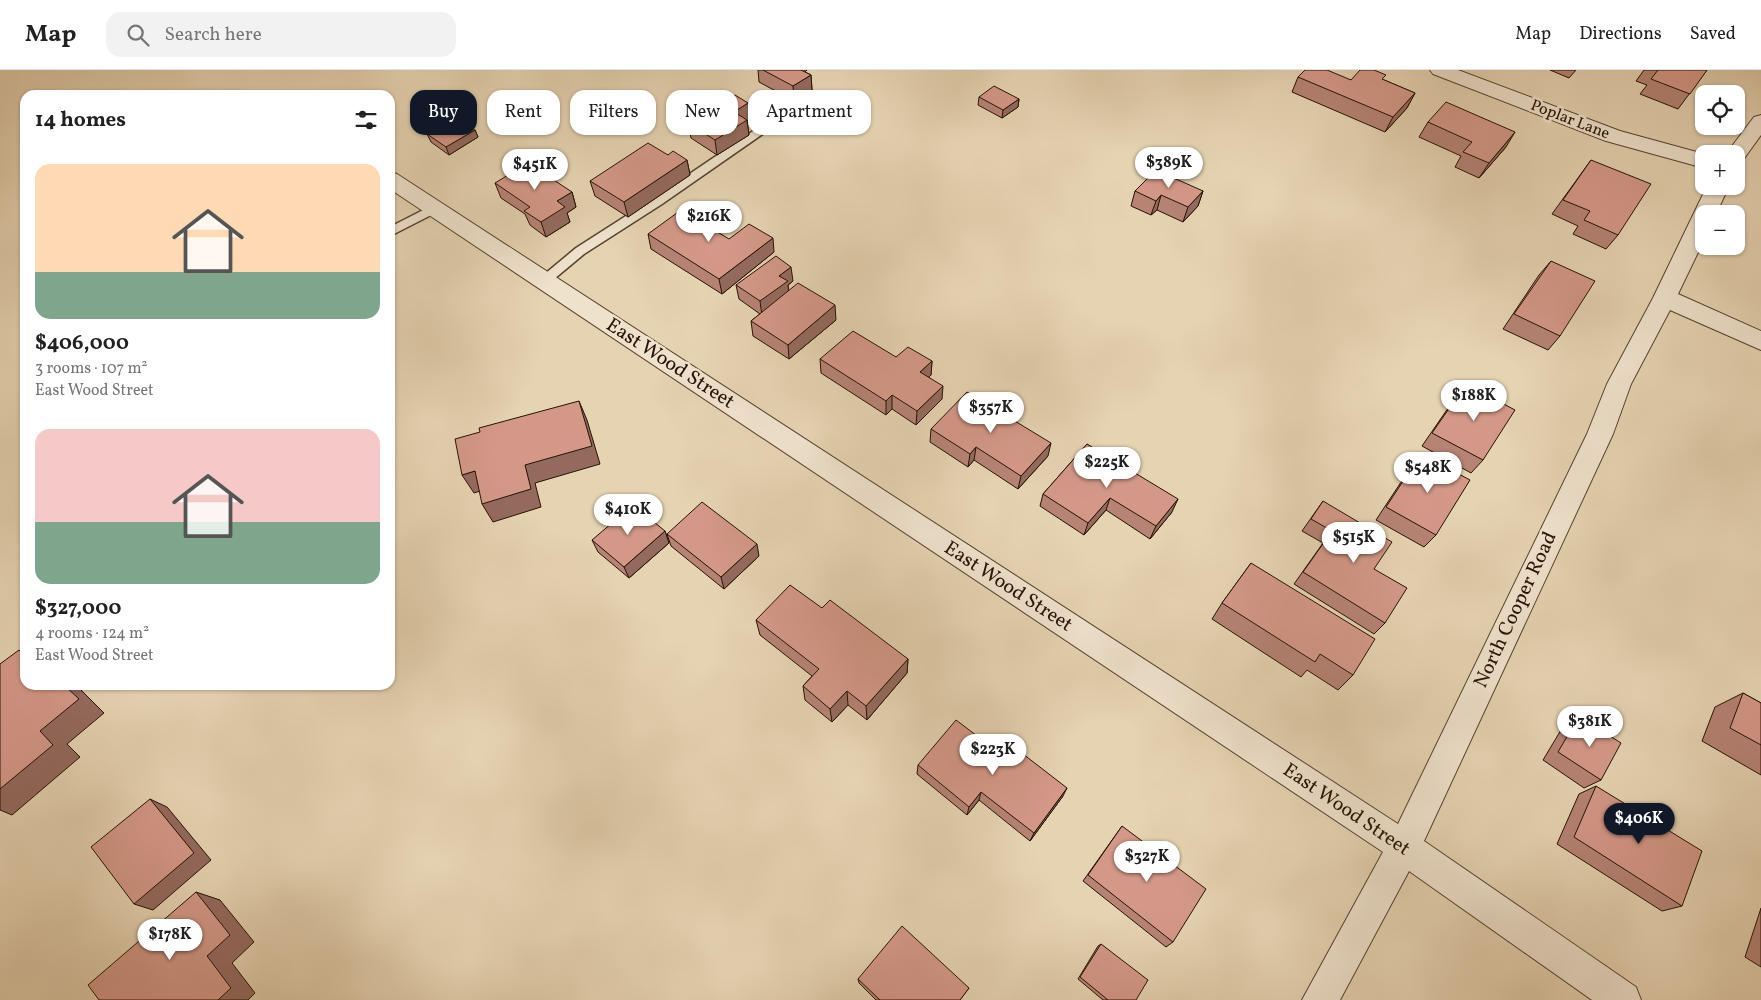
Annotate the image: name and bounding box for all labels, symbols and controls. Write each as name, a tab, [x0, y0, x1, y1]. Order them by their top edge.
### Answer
search box	[106, 12, 456, 57]
text: Map	[25, 18, 76, 52]
icon: search	[124, 21, 152, 49]
text: Search here	[164, 22, 262, 48]
text: Map	[1515, 22, 1551, 47]
text: Directions	[1579, 22, 1662, 47]
text: Saved	[1690, 22, 1736, 47]
map controls	[1695, 85, 1745, 255]
button: locate	[1695, 85, 1745, 135]
chip: Buy	[410, 90, 477, 135]
chip: Rent	[487, 90, 560, 135]
chip: Filters	[570, 90, 656, 135]
chip: New	[666, 90, 738, 135]
chip: Apartment	[748, 90, 871, 135]
street label: Poplar Lane	[1527, 95, 1613, 145]
text: 14 homes	[35, 106, 126, 135]
icon: filters	[352, 106, 380, 134]
button: +	[1695, 145, 1745, 195]
pin: $389K	[1134, 146, 1204, 189]
pin: $451K	[500, 148, 570, 191]
text: $389K	[1146, 152, 1192, 174]
text: $451K	[513, 154, 557, 176]
icon: home	[163, 196, 253, 286]
pin: $216K	[674, 200, 744, 243]
button: −	[1695, 205, 1745, 255]
text: $216K	[687, 206, 731, 228]
street label: East Wood Street	[600, 312, 740, 416]
text: $406,000	[35, 329, 129, 358]
text: 3 rooms · 107 m²	[35, 358, 148, 380]
text: East Wood Street	[35, 380, 154, 402]
pin: $188K	[1439, 380, 1509, 422]
text: $188K	[1452, 385, 1496, 407]
pin: $357K	[956, 392, 1026, 434]
text: $357K	[969, 397, 1013, 419]
pin: $225K	[1072, 446, 1142, 489]
text: $225K	[1085, 452, 1129, 474]
pin: $548K	[1393, 452, 1463, 494]
text: $548K	[1405, 457, 1451, 479]
icon: home	[163, 461, 253, 551]
pin: $410K	[593, 494, 663, 536]
text: $410K	[605, 499, 651, 521]
pin: $515K	[1319, 522, 1389, 564]
text: $515K	[1333, 527, 1375, 549]
street label: North Cooper Road	[1467, 527, 1565, 693]
street label: East Wood Street	[938, 535, 1078, 639]
text: $327,000	[35, 594, 121, 623]
text: 4 rooms · 124 m²	[35, 623, 149, 645]
text: East Wood Street	[35, 645, 154, 667]
pin: $381K	[1555, 706, 1625, 748]
text: $381K	[1568, 711, 1612, 733]
pin: $223K	[958, 734, 1028, 776]
text: $223K	[970, 739, 1016, 761]
street label: East Wood Street	[1277, 757, 1415, 863]
pin: $406K	[1604, 802, 1674, 845]
text: $406K	[1615, 808, 1663, 830]
pin: $327K	[1112, 840, 1182, 883]
text: $327K	[1125, 846, 1169, 868]
pin: $178K	[135, 918, 205, 961]
text: $178K	[148, 924, 192, 946]

